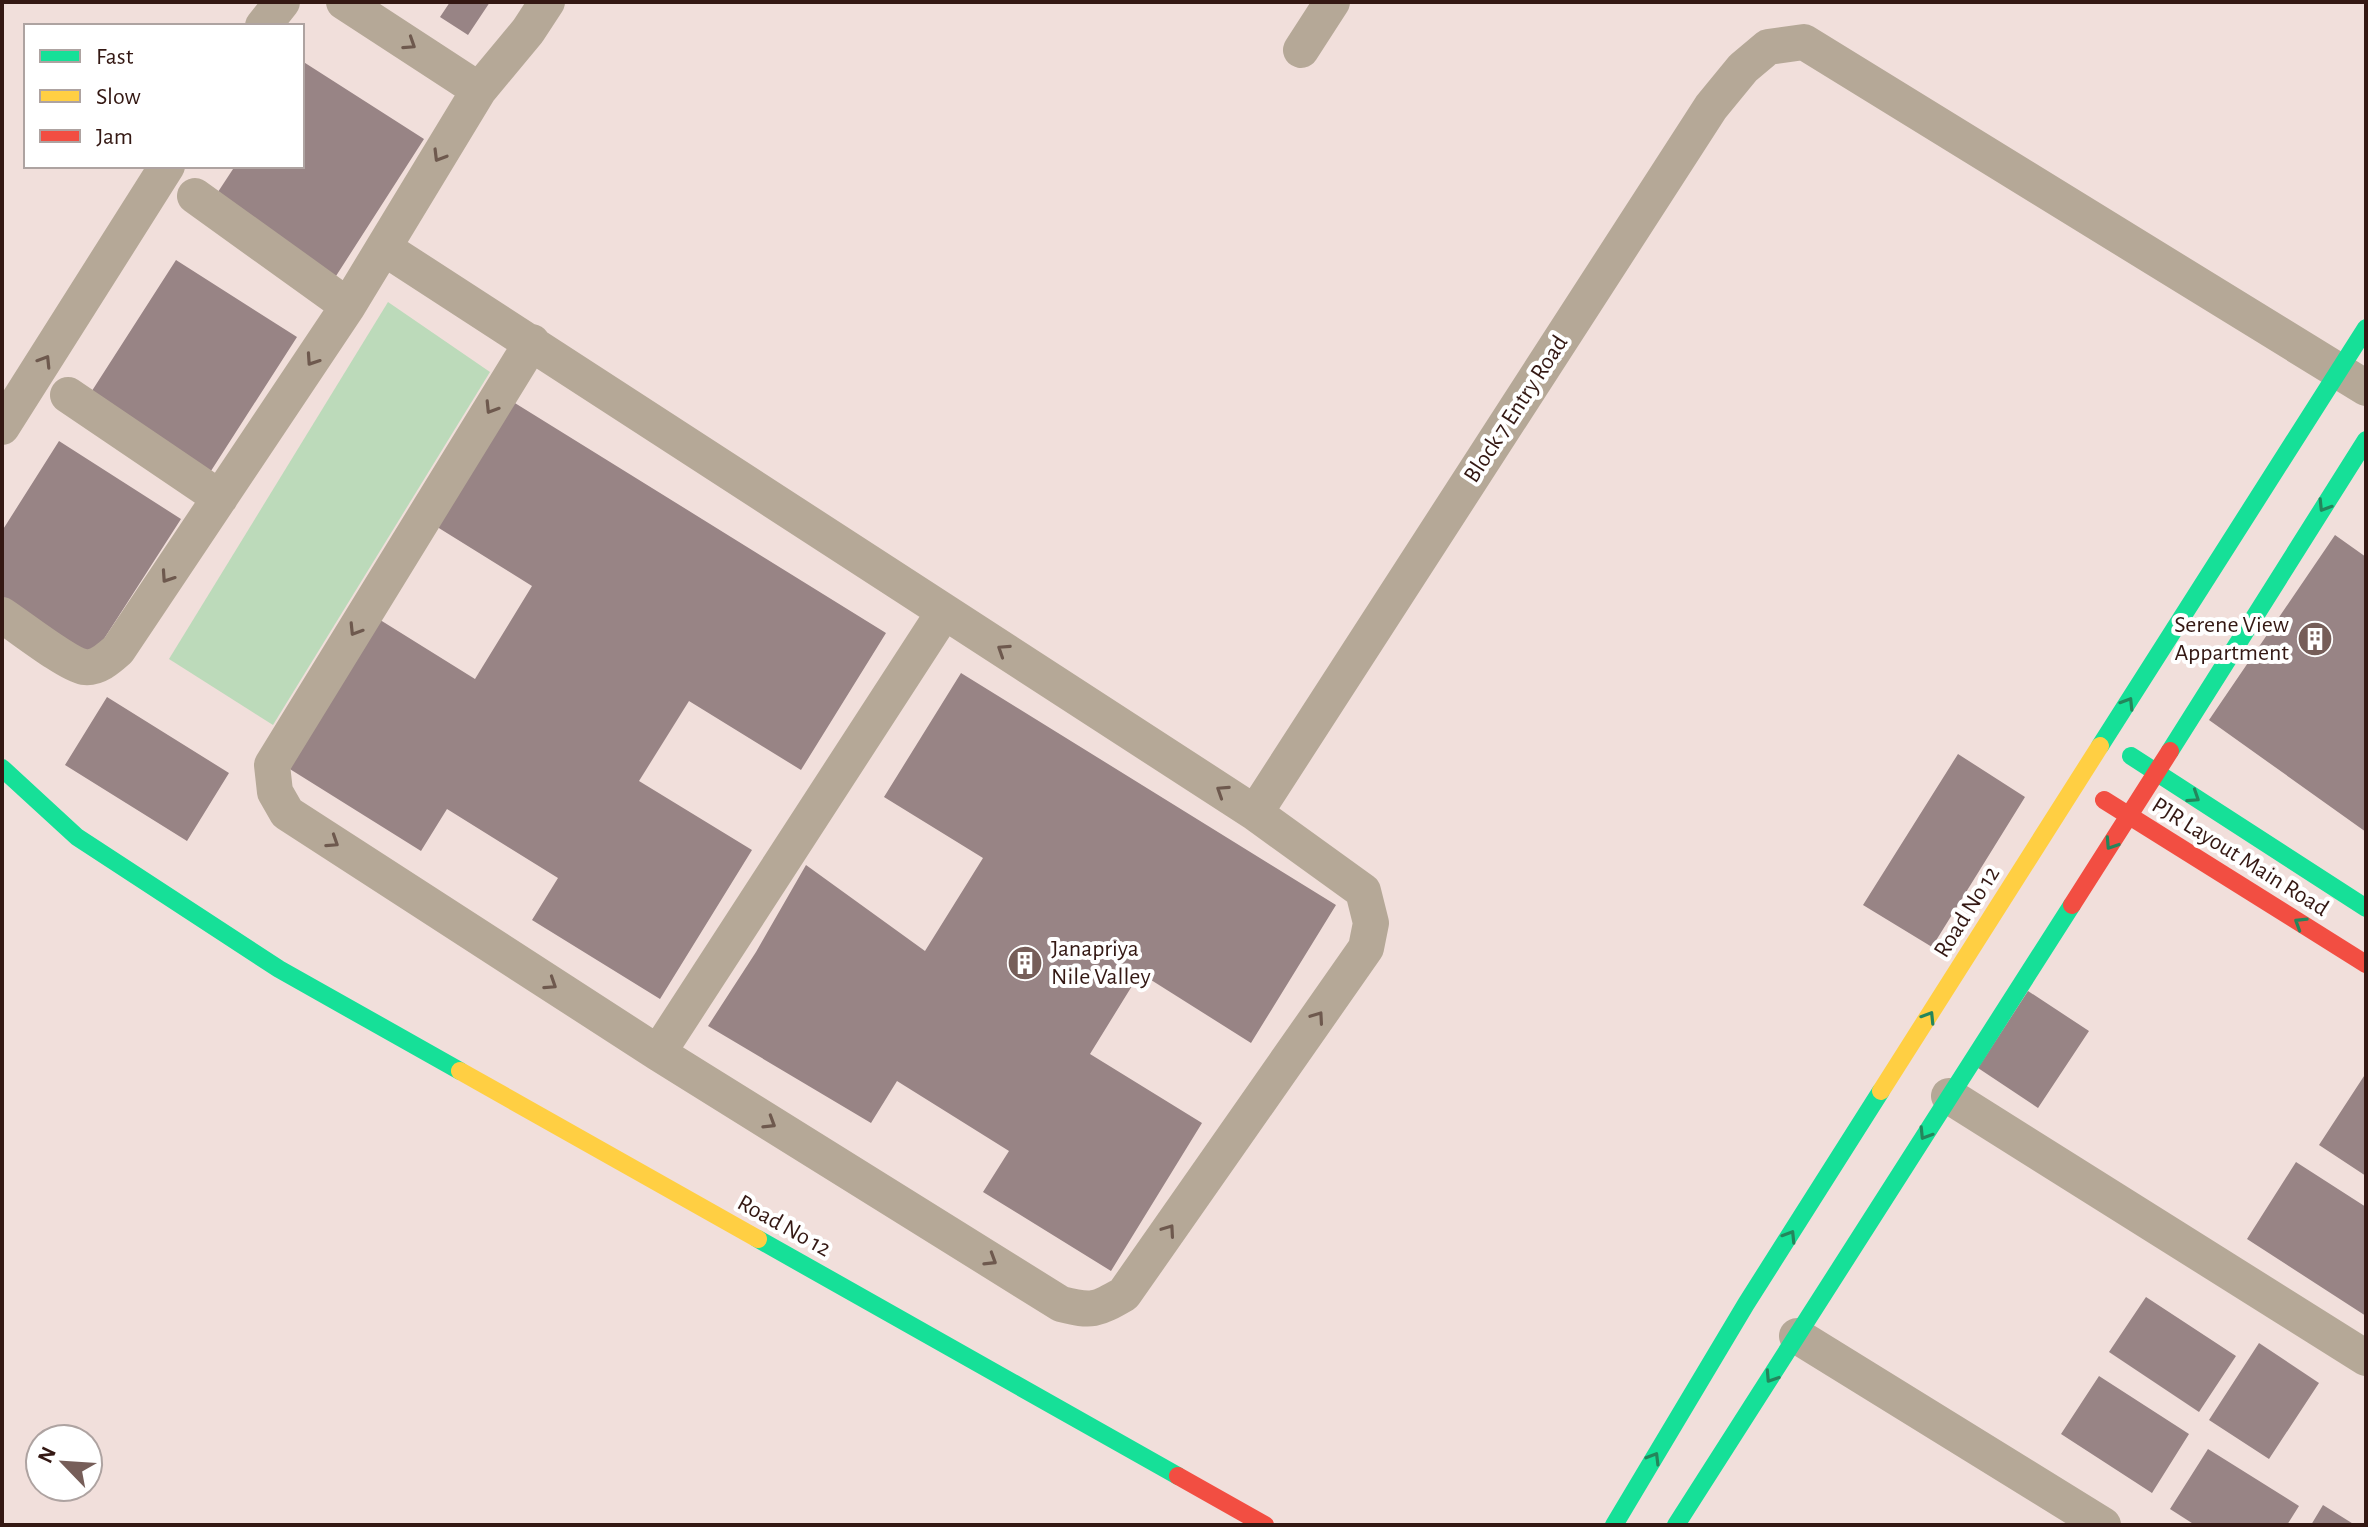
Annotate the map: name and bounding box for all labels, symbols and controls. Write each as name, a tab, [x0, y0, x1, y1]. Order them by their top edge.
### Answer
legend	[24, 24, 304, 168]
one-way arrow	[401, 35, 415, 50]
text: Fast	[96, 45, 134, 69]
text: Slow	[96, 85, 141, 109]
text: Jam	[96, 125, 133, 149]
one-way arrow	[433, 147, 448, 162]
street label: Block 7 Entry Road	[1460, 331, 1572, 487]
one-way arrow	[306, 352, 321, 366]
one-way arrow	[35, 355, 50, 370]
one-way arrow	[485, 399, 501, 414]
one-way arrow	[2319, 497, 2334, 512]
one-way arrow	[162, 568, 177, 582]
place label: Serene View Appartment	[2174, 613, 2289, 665]
building icon: Serene View Appartment	[2296, 620, 2334, 658]
one-way arrow	[349, 621, 365, 636]
one-way arrow	[997, 645, 1012, 660]
one-way arrow	[2119, 697, 2134, 711]
one-way arrow	[1216, 785, 1230, 800]
one-way arrow	[2185, 787, 2200, 802]
street label: PJR Layout Main Road	[2147, 793, 2333, 921]
one-way arrow	[324, 833, 338, 848]
one-way arrow	[2106, 835, 2121, 850]
street label: Road No 12	[1930, 862, 2004, 962]
one-way arrow	[2294, 917, 2309, 933]
place label: Janapriya Nile Valley	[1051, 937, 1151, 989]
building icon: Janapriya Nile Valley	[1006, 944, 1044, 982]
one-way arrow	[542, 974, 557, 989]
one-way arrow	[1308, 1011, 1323, 1025]
one-way arrow	[1920, 1011, 1935, 1025]
one-way arrow	[762, 1113, 776, 1128]
one-way arrow	[1920, 1125, 1935, 1139]
street label: Road No 12	[733, 1191, 835, 1261]
one-way arrow	[1159, 1225, 1174, 1239]
one-way arrow	[1780, 1230, 1795, 1245]
one-way arrow	[982, 1251, 997, 1266]
one-way arrow	[1765, 1368, 1780, 1383]
north arrow	[24, 1423, 104, 1503]
text: N	[34, 1443, 60, 1467]
one-way arrow	[1645, 1452, 1660, 1467]

